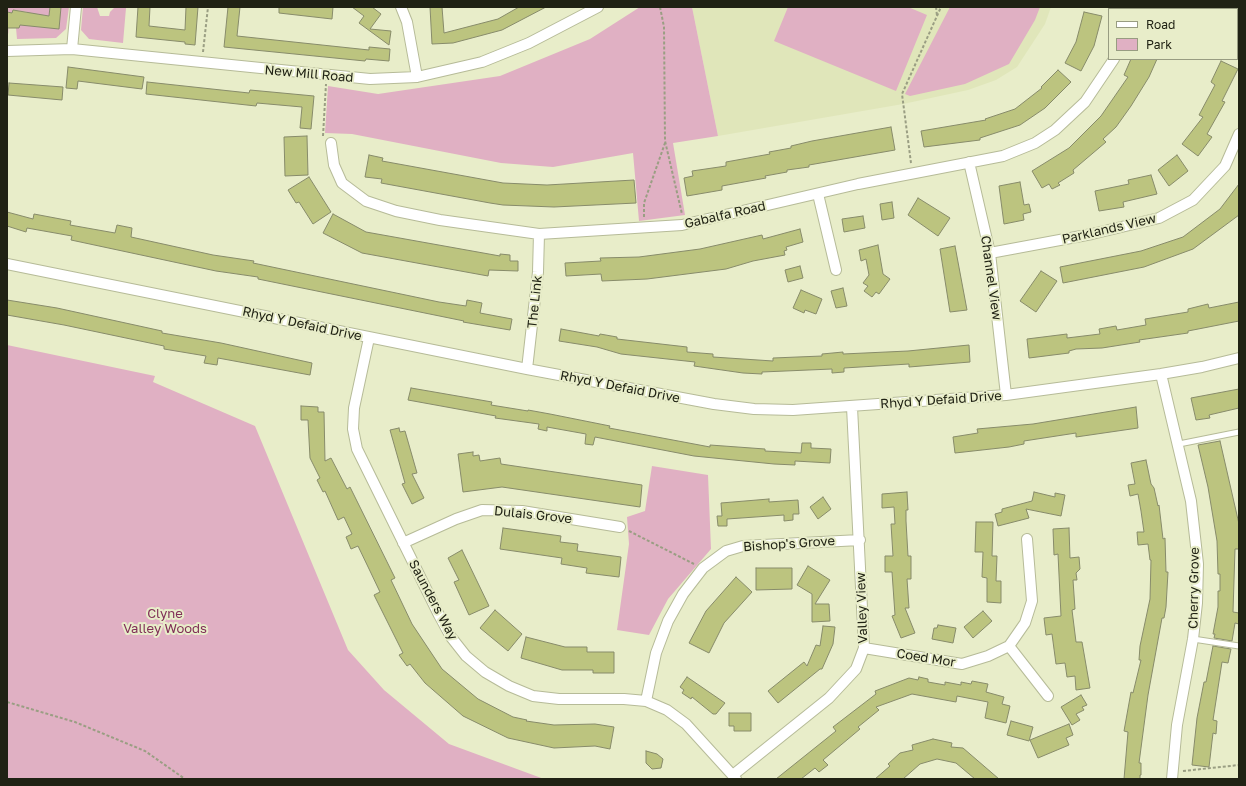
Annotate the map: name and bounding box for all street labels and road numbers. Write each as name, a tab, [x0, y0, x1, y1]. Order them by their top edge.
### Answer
street label: New Mill Road	[264, 62, 354, 86]
street label: Gabalfa Road	[683, 198, 767, 232]
street label: Parklands View	[1061, 211, 1157, 247]
street label: Channel View	[977, 235, 1005, 321]
street label: The Link	[524, 275, 546, 329]
street label: Rhyd Y Defaid Drive	[241, 304, 363, 344]
street label: Rhyd Y Defaid Drive	[559, 368, 681, 406]
street label: Rhyd Y Defaid Drive	[880, 388, 1002, 412]
street label: Dulais Grove	[493, 503, 573, 527]
street label: Bishop's Grove	[743, 533, 835, 555]
street label: Cherry Grove	[1185, 547, 1203, 629]
street label: Saunders Way	[405, 557, 461, 643]
street label: Valley View	[853, 572, 871, 644]
street label: Coed Mor	[895, 646, 957, 670]

